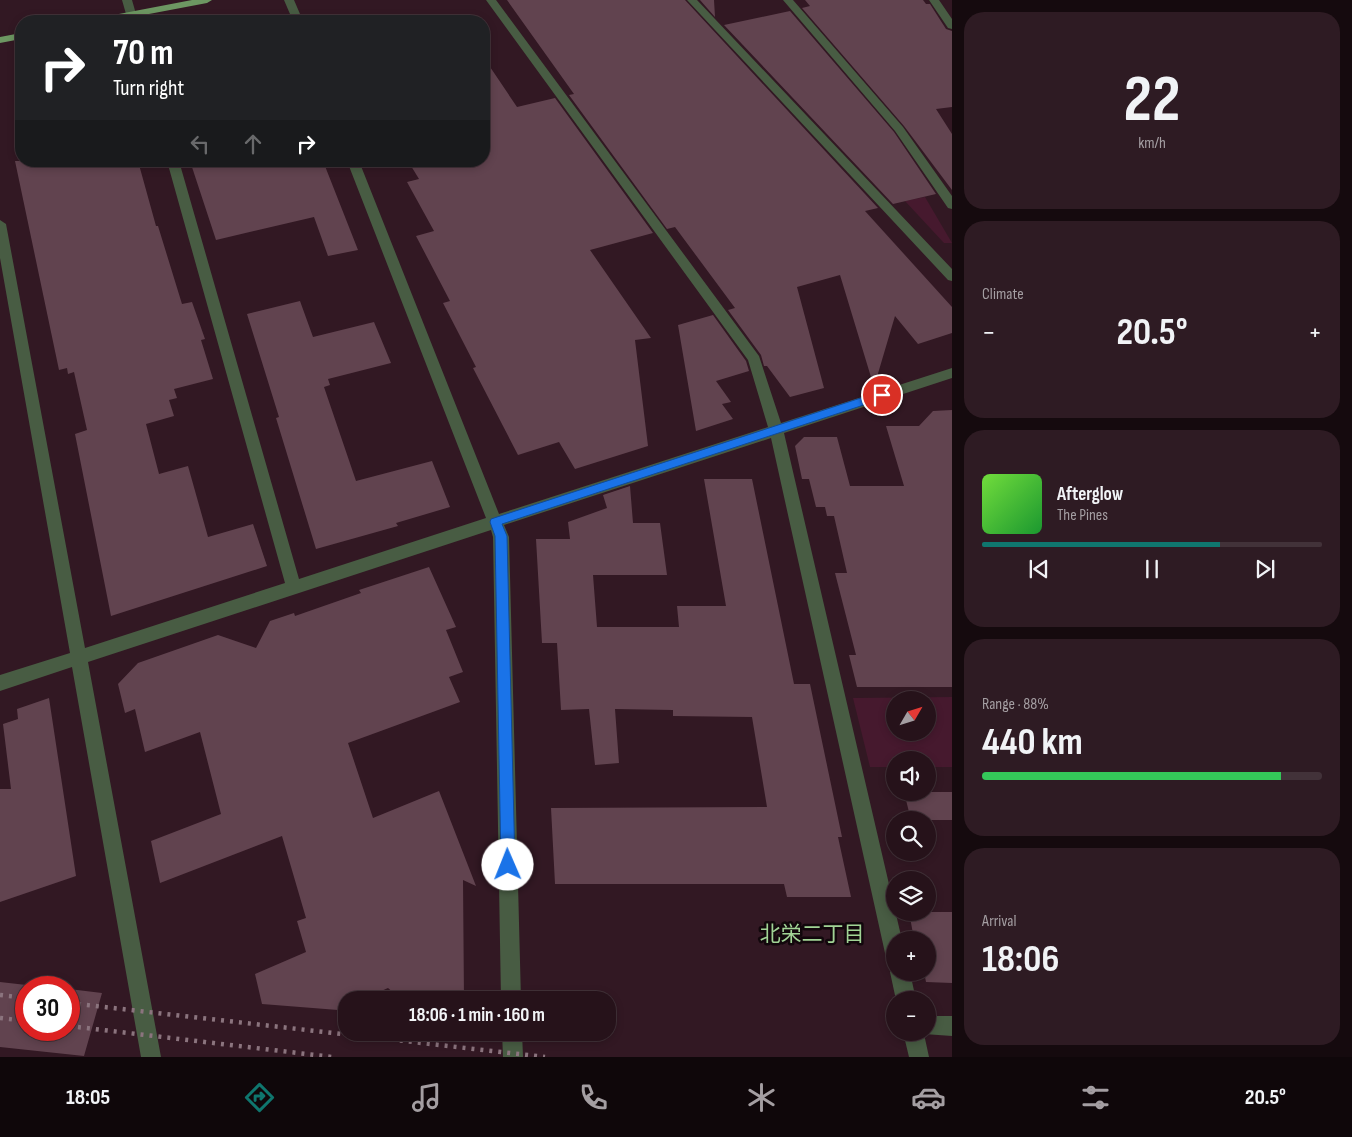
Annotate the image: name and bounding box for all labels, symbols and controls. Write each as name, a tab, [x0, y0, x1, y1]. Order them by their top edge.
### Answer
text: 70 m	[113, 32, 173, 75]
icon: right	[30, 35, 95, 100]
text: 22	[1124, 62, 1180, 140]
text: Turn right	[113, 75, 184, 102]
icon: left	[186, 130, 214, 158]
icon: ahead	[239, 130, 267, 158]
icon: right	[292, 130, 320, 158]
text: km/h	[1138, 134, 1166, 153]
text: Climate	[982, 285, 1024, 304]
text: 20.5°	[1116, 310, 1188, 355]
text: −	[982, 316, 996, 349]
text: +	[1308, 316, 1322, 349]
pin	[861, 374, 903, 416]
icon: arrive	[868, 381, 896, 409]
text: Afterglow	[1057, 483, 1123, 506]
text: The Pines	[1057, 506, 1108, 525]
icon: previous	[1025, 555, 1053, 583]
icon: pause	[1138, 555, 1166, 583]
icon: next	[1251, 555, 1279, 583]
north arrow	[886, 691, 936, 741]
map controls	[886, 691, 936, 1041]
text: Range · 88%	[982, 695, 1049, 714]
text: 440 km	[982, 720, 1083, 765]
button: sound	[886, 751, 936, 801]
button: search	[886, 811, 936, 861]
position arrow	[481, 838, 533, 890]
button: layers	[886, 871, 936, 921]
text: Arrival	[982, 912, 1016, 931]
district label: 北栄二丁目	[760, 922, 865, 947]
button: +	[886, 931, 936, 981]
text: 18:06	[982, 937, 1059, 982]
speed limit sign: 30	[15, 976, 80, 1041]
button: −	[886, 991, 936, 1041]
text: 18:06 · 1 min · 160 m	[409, 1004, 545, 1027]
icon: directions	[242, 1080, 277, 1115]
icon: music	[409, 1080, 444, 1115]
icon: phone	[576, 1080, 611, 1115]
icon: climate	[744, 1080, 779, 1115]
icon: car	[911, 1080, 946, 1115]
icon: filters	[1078, 1080, 1113, 1115]
text: 18:05	[66, 1084, 110, 1111]
text: 20.5°	[1245, 1084, 1286, 1111]

